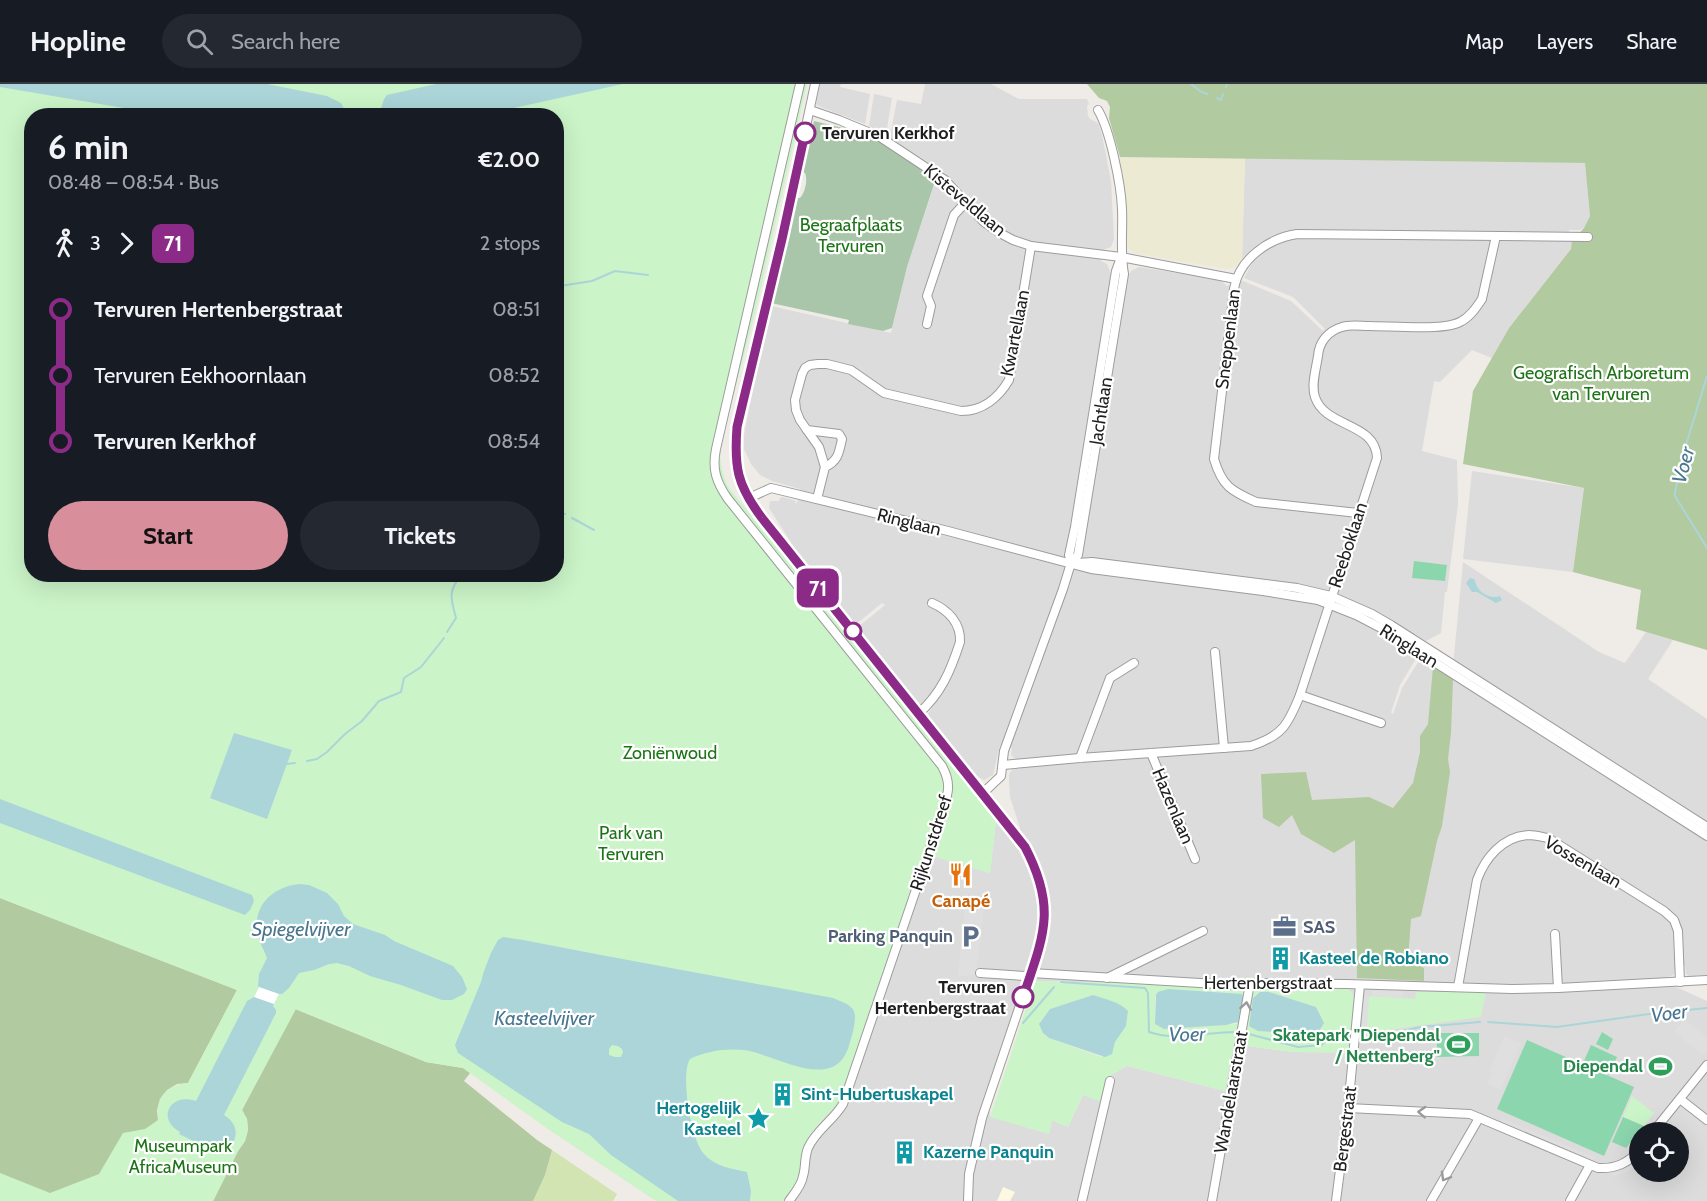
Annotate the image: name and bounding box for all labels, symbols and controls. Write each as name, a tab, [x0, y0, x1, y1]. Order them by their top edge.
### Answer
search box	[162, 14, 582, 68]
text: Hopline	[30, 24, 126, 58]
icon: search	[183, 25, 216, 58]
text: Search here	[231, 28, 340, 55]
text: Map	[1465, 29, 1504, 54]
text: Layers	[1537, 29, 1593, 54]
text: Share	[1626, 29, 1677, 54]
marker: Tervuren Kerkhof	[794, 122, 816, 144]
place label: Tervuren Kerkhof	[822, 122, 955, 144]
text: 6 min	[48, 127, 129, 167]
text: €2.00	[479, 146, 540, 173]
street label: Kisteveldlaan	[919, 159, 1011, 241]
text: 08:48 – 08:54 · Bus	[48, 170, 219, 194]
park label: Begraafplaats Tervuren	[800, 214, 902, 257]
icon: walk	[48, 227, 81, 260]
icon: forward	[110, 227, 143, 260]
text: 3	[90, 231, 101, 255]
text: 71	[164, 231, 182, 256]
text: 2 stops	[480, 231, 540, 255]
street label: Kwartellaan	[996, 288, 1034, 378]
street label: Sneppenlaan	[1211, 288, 1245, 390]
text: Tervuren Hertenbergstraat	[94, 296, 343, 323]
text: 08:51	[492, 297, 540, 321]
text: Tervuren Eekhoornlaan	[94, 362, 307, 389]
park label: Geografisch Arboretum van Tervuren	[1513, 362, 1689, 405]
text: 08:52	[488, 363, 540, 387]
street label: Jachtlaan	[1085, 375, 1117, 448]
text: Tervuren Kerkhof	[94, 428, 256, 455]
text: 08:54	[487, 429, 540, 453]
water label: Voer	[1667, 443, 1700, 486]
street label: Reeboklaan	[1324, 500, 1372, 590]
button: Start	[48, 501, 288, 570]
button: Tickets	[300, 501, 540, 570]
street label: Ringlaan	[875, 503, 943, 541]
line badge: 71	[791, 568, 845, 608]
text: 71	[809, 576, 827, 601]
street label: Ringlaan	[1376, 619, 1442, 673]
unlabelled marker	[844, 622, 862, 640]
park label: Zoniënwoud	[623, 742, 717, 764]
street label: Hazenlaan	[1147, 765, 1199, 847]
street label: Rijkunstdreef	[905, 792, 957, 894]
park label: Park van Tervuren	[598, 822, 664, 865]
street label: Vossenlaan	[1540, 831, 1626, 893]
restaurant icon: Canapé	[948, 862, 974, 888]
place label: Canapé	[932, 890, 990, 912]
office icon: SAS	[1272, 914, 1298, 940]
place label: SAS	[1303, 916, 1335, 938]
water label: Spiegelvijver	[252, 917, 351, 941]
parking icon: Parking Panquin	[958, 923, 984, 949]
place label: Parking Panquin	[828, 925, 953, 947]
building icon: Kasteel de Robiano	[1268, 945, 1294, 971]
place label: Kasteel de Robiano	[1299, 947, 1449, 969]
street label: Hertenbergstraat	[1204, 972, 1332, 994]
place label: Tervuren Hertenbergstraat	[874, 976, 1006, 1019]
marker: Tervuren Hertenbergstraat	[1012, 986, 1034, 1008]
water label: Voer	[1649, 999, 1689, 1027]
one-way arrow	[1239, 1002, 1252, 1012]
water label: Kasteelvijver	[494, 1006, 595, 1030]
water label: Voer	[1168, 1022, 1206, 1046]
place label: Skatepark "Diependal / Nettenberg"	[1273, 1024, 1440, 1067]
street label: Wandelaarstraat	[1209, 1029, 1253, 1155]
sports icon: Skatepark "Diependal / Nettenberg"	[1445, 1032, 1471, 1058]
sports icon: Diependal	[1648, 1053, 1674, 1079]
place label: Diependal	[1563, 1055, 1643, 1077]
building icon: Sint-Hubertuskapel	[770, 1081, 796, 1107]
place label: Sint-Hubertuskapel	[801, 1083, 953, 1105]
street label: Bergestraat	[1329, 1085, 1361, 1173]
place label: Hertogelijk Kasteel	[656, 1097, 741, 1140]
place icon: Hertogelijk Kasteel	[746, 1105, 772, 1131]
one-way arrow	[1417, 1105, 1426, 1118]
map controls	[1629, 1122, 1689, 1182]
button: locate	[1629, 1122, 1689, 1182]
park label: Museumpark AfricaMuseum	[129, 1135, 237, 1178]
building icon: Kazerne Panquin	[892, 1139, 918, 1165]
place label: Kazerne Panquin	[923, 1141, 1054, 1163]
one-way arrow	[1441, 1171, 1452, 1182]

